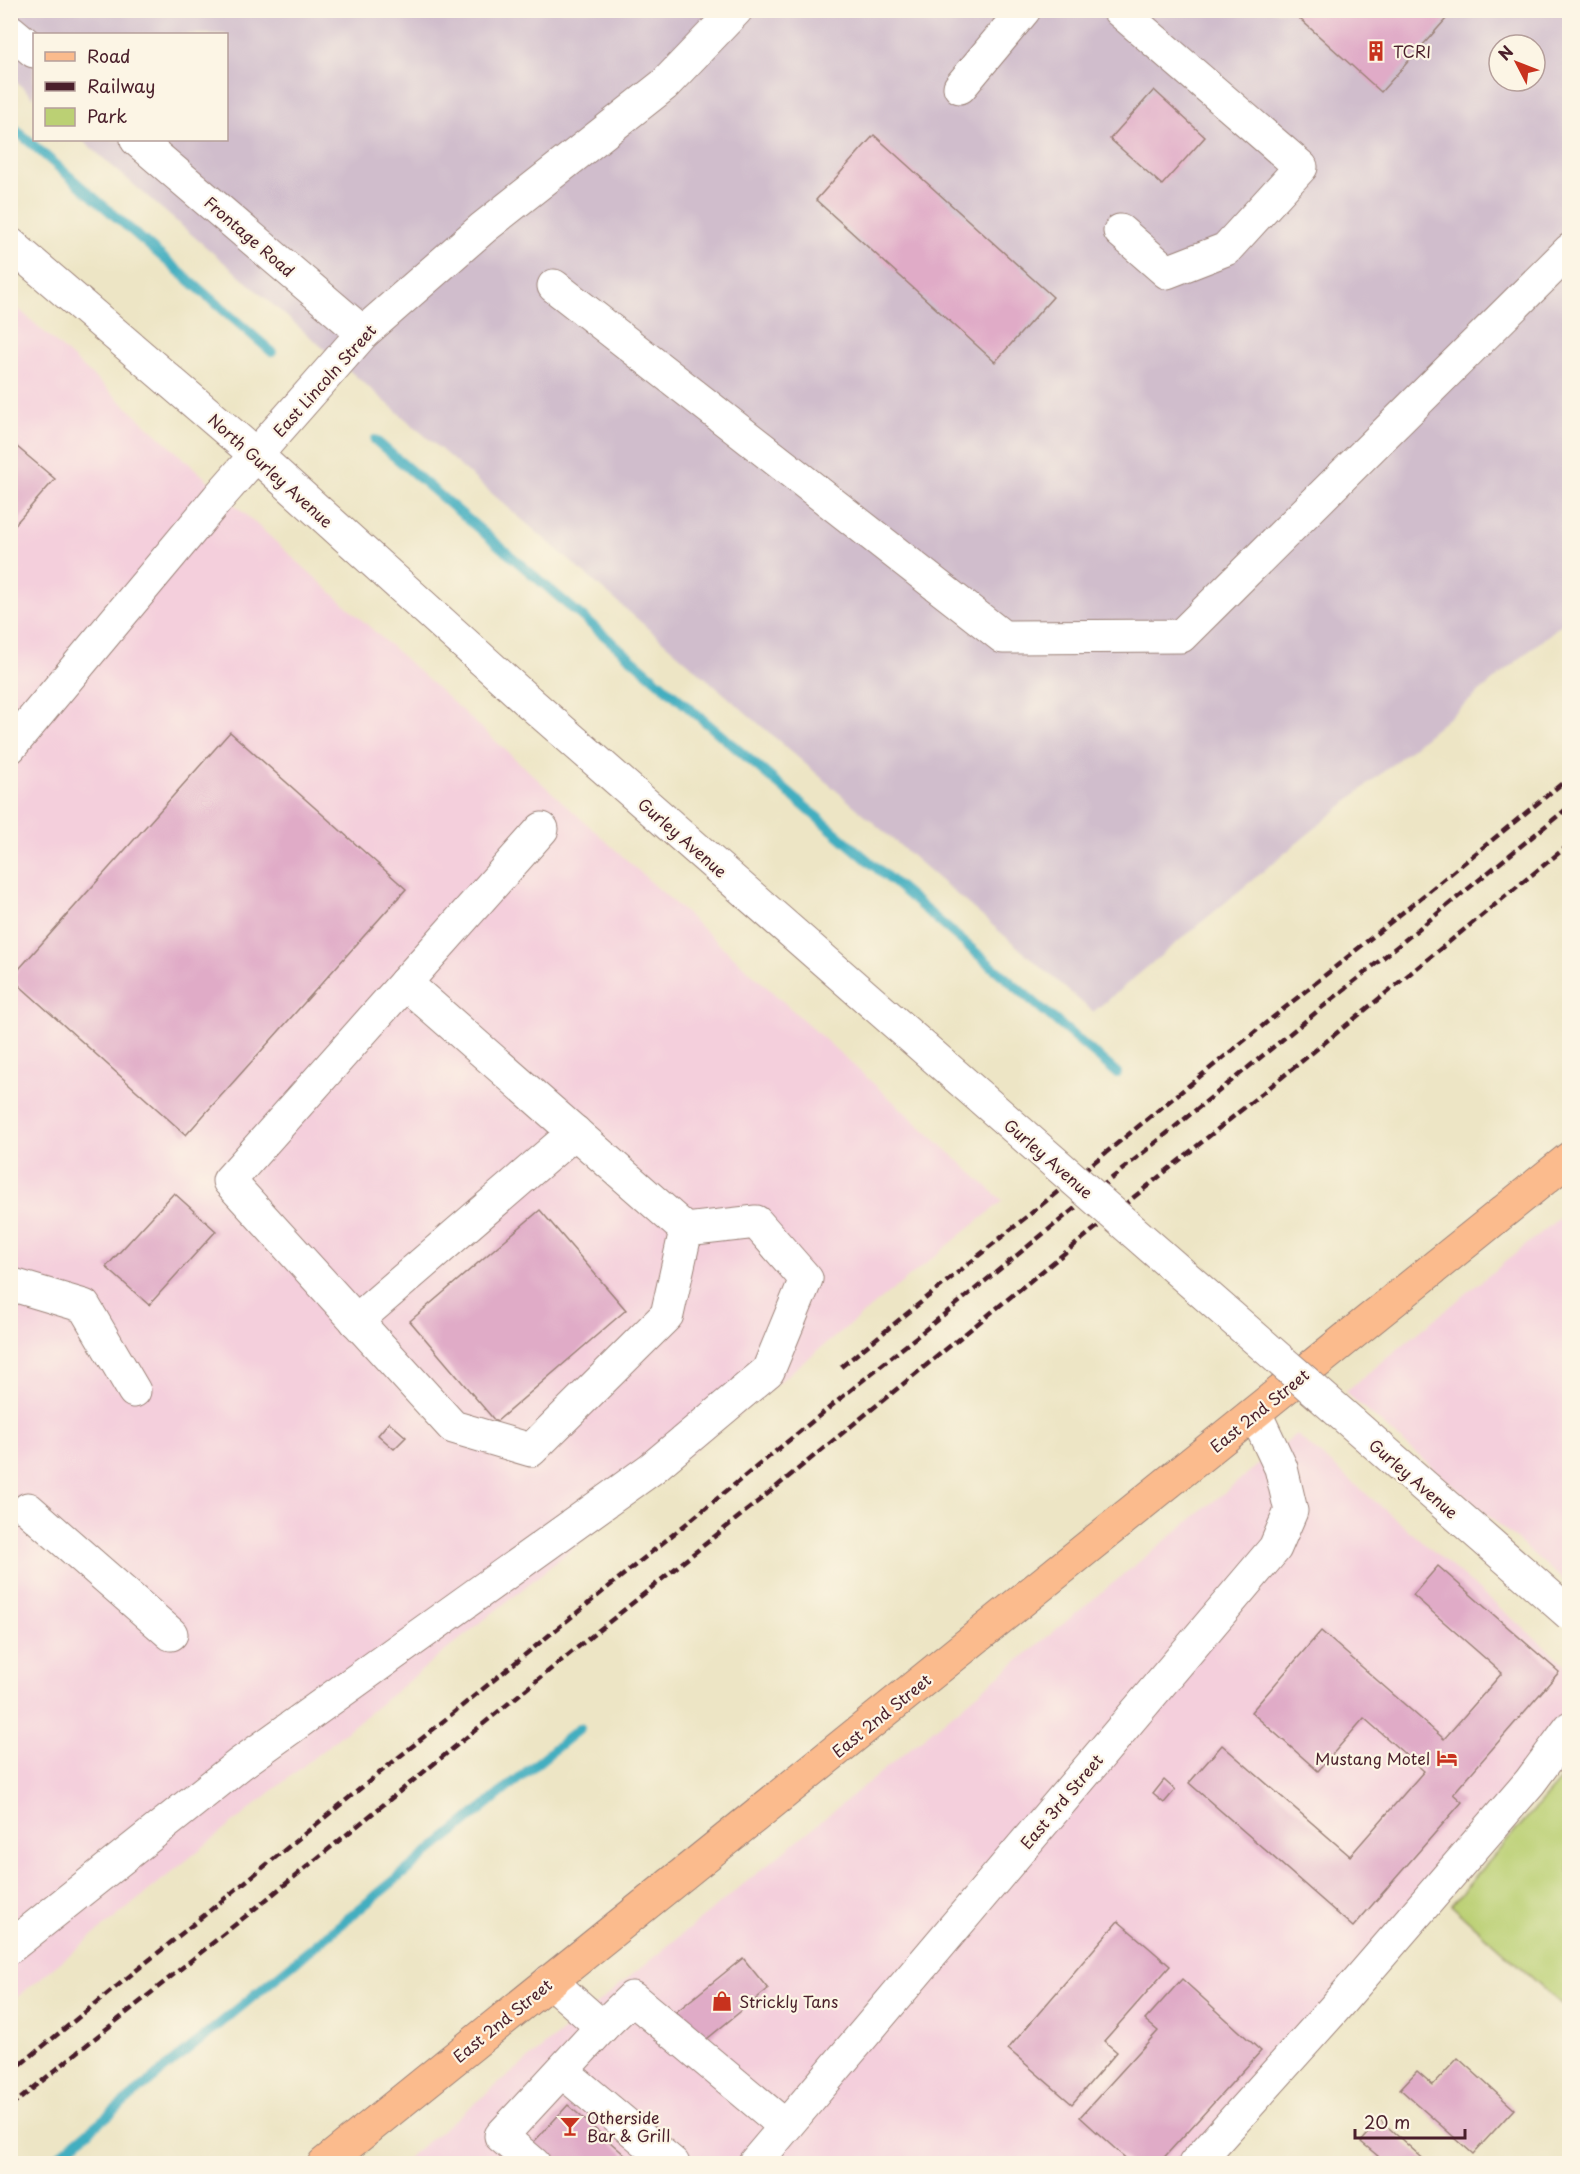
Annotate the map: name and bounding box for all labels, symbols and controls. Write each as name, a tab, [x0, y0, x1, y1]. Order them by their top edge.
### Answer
legend	[33, 33, 228, 141]
north arrow	[1487, 33, 1547, 93]
building icon: TCRI	[1364, 39, 1388, 63]
place label: TCRI	[1393, 39, 1431, 63]
text: N	[1492, 40, 1518, 65]
text: Road	[87, 42, 131, 69]
text: Railway	[87, 72, 155, 99]
text: Park	[87, 102, 127, 129]
street label: Frontage Road	[200, 190, 300, 282]
street label: East Lincoln Street	[267, 318, 381, 442]
street label: North Gurley Avenue	[203, 407, 339, 533]
street label: Gurley Avenue	[633, 792, 733, 883]
street label: Gurley Avenue	[999, 1113, 1099, 1204]
street label: East 2nd Street	[1204, 1362, 1314, 1458]
street label: Gurley Avenue	[1364, 1433, 1464, 1524]
street label: East 2nd Street	[826, 1667, 936, 1763]
place label: Mustang Motel	[1315, 1746, 1430, 1770]
hotel icon: Mustang Motel	[1435, 1746, 1459, 1770]
street label: East 3rd Street	[1014, 1748, 1108, 1854]
street label: East 2nd Street	[447, 1972, 557, 2068]
shop icon: Strickly Tans	[710, 1989, 734, 2013]
place label: Strickly Tans	[739, 1989, 838, 2013]
scale bar	[1355, 2102, 1464, 2140]
place label: Otherside Bar & Grill	[587, 2105, 670, 2147]
text: 20 m	[1364, 2108, 1410, 2135]
bar icon: Otherside Bar & Grill	[558, 2114, 582, 2138]

